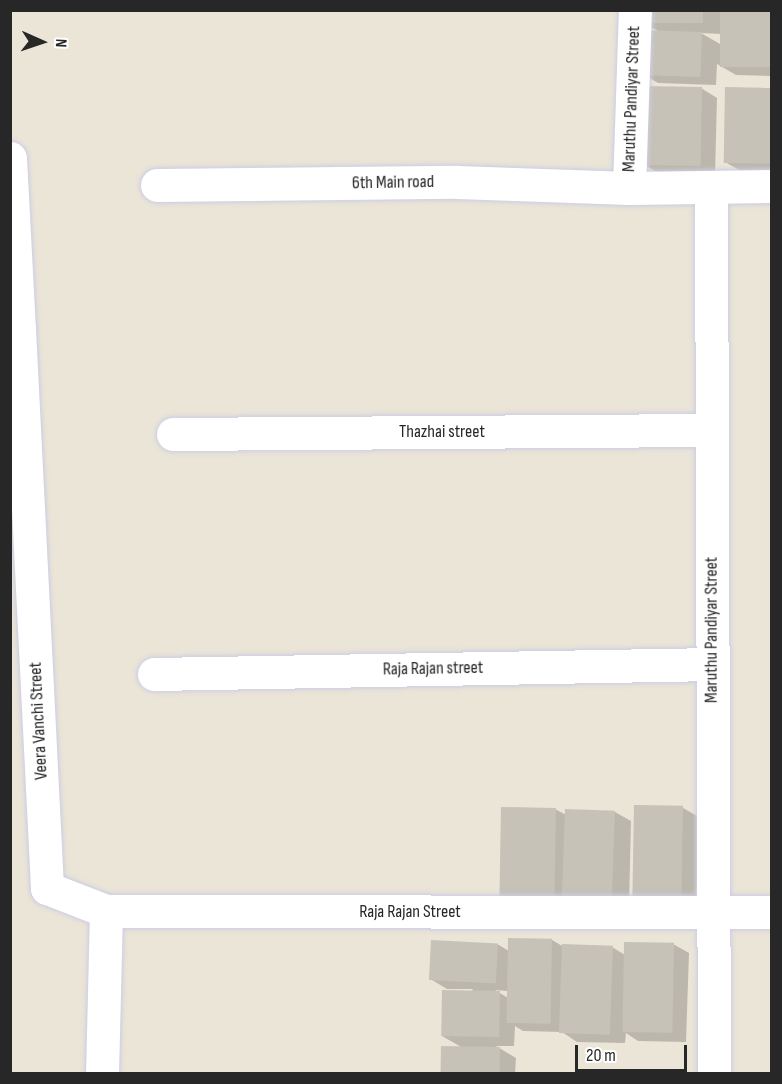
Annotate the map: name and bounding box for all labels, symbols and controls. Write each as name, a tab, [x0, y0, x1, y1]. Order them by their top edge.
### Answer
north arrow	[12, 12, 72, 72]
street label: Maruthu Pandiyar Street	[619, 25, 645, 173]
text: N	[51, 38, 70, 48]
street label: 6th Main road	[352, 171, 434, 195]
street label: Thazhai street	[399, 421, 485, 443]
street label: Maruthu Pandiyar Street	[701, 557, 723, 703]
street label: Raja Rajan street	[383, 657, 483, 681]
street label: Veera Vanchi Street	[25, 662, 53, 780]
street label: Raja Rajan Street	[359, 901, 461, 923]
scale bar	[578, 1033, 690, 1071]
text: 20 m	[586, 1045, 616, 1066]

